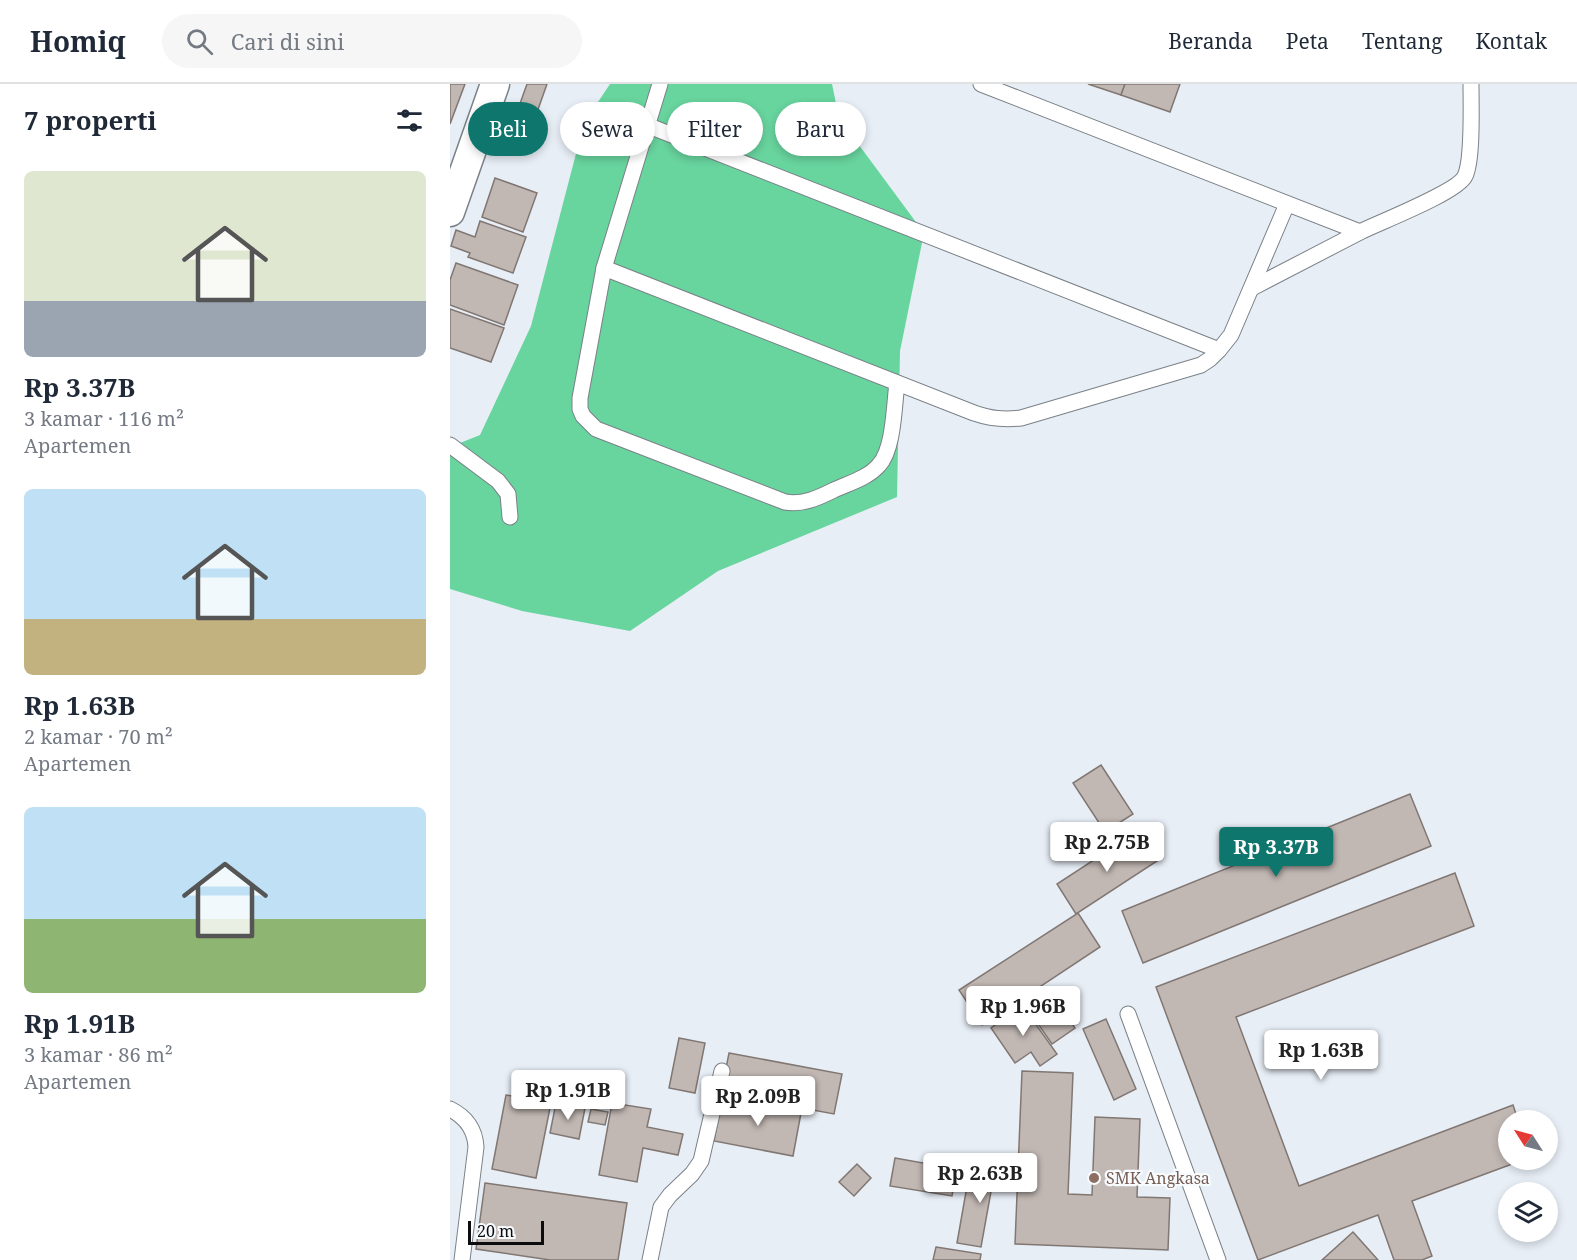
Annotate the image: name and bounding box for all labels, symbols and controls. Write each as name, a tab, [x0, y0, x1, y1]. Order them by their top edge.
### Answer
search box	[162, 14, 582, 68]
text: Homiq	[30, 22, 126, 60]
icon: search	[183, 25, 216, 58]
text: Cari di sini	[231, 26, 344, 56]
text: Beranda	[1168, 27, 1253, 55]
text: Peta	[1286, 27, 1329, 55]
text: Tentang	[1362, 27, 1443, 55]
text: Kontak	[1476, 27, 1547, 55]
text: 7 properti	[24, 102, 157, 138]
chip: Beli	[468, 102, 548, 156]
chip: Sewa	[560, 102, 655, 156]
chip: Filter	[667, 102, 763, 156]
chip: Baru	[775, 102, 866, 156]
icon: filters	[393, 104, 426, 137]
icon: home	[171, 210, 279, 318]
text: Rp 3.37B	[24, 369, 135, 405]
text: 3 kamar · 116 m²	[24, 405, 184, 432]
text: Apartemen	[24, 432, 131, 459]
icon: home	[171, 528, 279, 636]
text: Rp 1.63B	[24, 687, 135, 723]
text: 2 kamar · 70 m²	[24, 723, 173, 750]
text: Apartemen	[24, 750, 131, 777]
pin: Rp 2.75B	[1045, 822, 1169, 873]
pin: Rp 3.37B	[1214, 827, 1338, 878]
text: Rp 2.75B	[1064, 828, 1150, 855]
text: Rp 3.37B	[1233, 833, 1319, 860]
icon: home	[171, 846, 279, 954]
pin: Rp 1.96B	[961, 986, 1085, 1037]
text: Rp 1.96B	[980, 992, 1066, 1019]
text: Rp 1.91B	[24, 1005, 135, 1041]
pin: Rp 1.63B	[1259, 1030, 1383, 1081]
text: Rp 1.63B	[1278, 1036, 1364, 1063]
text: 3 kamar · 86 m²	[24, 1041, 173, 1068]
text: Apartemen	[24, 1068, 131, 1095]
pin: Rp 1.91B	[506, 1070, 630, 1121]
text: Rp 1.91B	[525, 1076, 611, 1103]
pin: Rp 2.09B	[696, 1076, 820, 1127]
text: Rp 2.09B	[715, 1082, 801, 1109]
north arrow	[1498, 1110, 1558, 1170]
map controls	[1498, 1110, 1558, 1242]
pin: Rp 2.63B	[918, 1153, 1042, 1204]
text: Rp 2.63B	[937, 1159, 1023, 1186]
place label: SMK Angkasa	[1106, 1167, 1210, 1189]
marker: SMK Angkasa	[1087, 1171, 1101, 1185]
button: layers	[1498, 1182, 1558, 1242]
scale bar	[468, 1218, 544, 1246]
text: 20 m	[477, 1220, 514, 1242]

